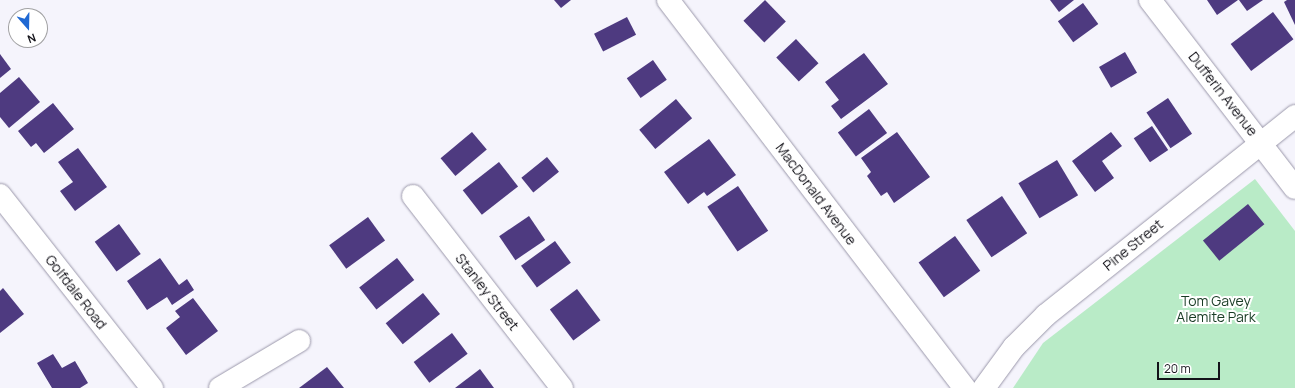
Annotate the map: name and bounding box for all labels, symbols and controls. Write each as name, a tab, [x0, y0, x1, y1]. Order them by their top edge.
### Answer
north arrow	[8, 8, 48, 48]
text: N	[26, 30, 38, 47]
street label: Dufferin Avenue	[1185, 49, 1261, 139]
street label: MacDonald Avenue	[772, 140, 860, 248]
street label: Pine Street	[1100, 216, 1166, 274]
street label: Stanley Street	[452, 250, 522, 334]
street label: Golfdale Road	[42, 252, 110, 332]
park label: Tom Gavey Alemite Park	[1176, 293, 1256, 326]
scale bar	[1159, 354, 1222, 380]
text: 20 m	[1164, 360, 1191, 377]

